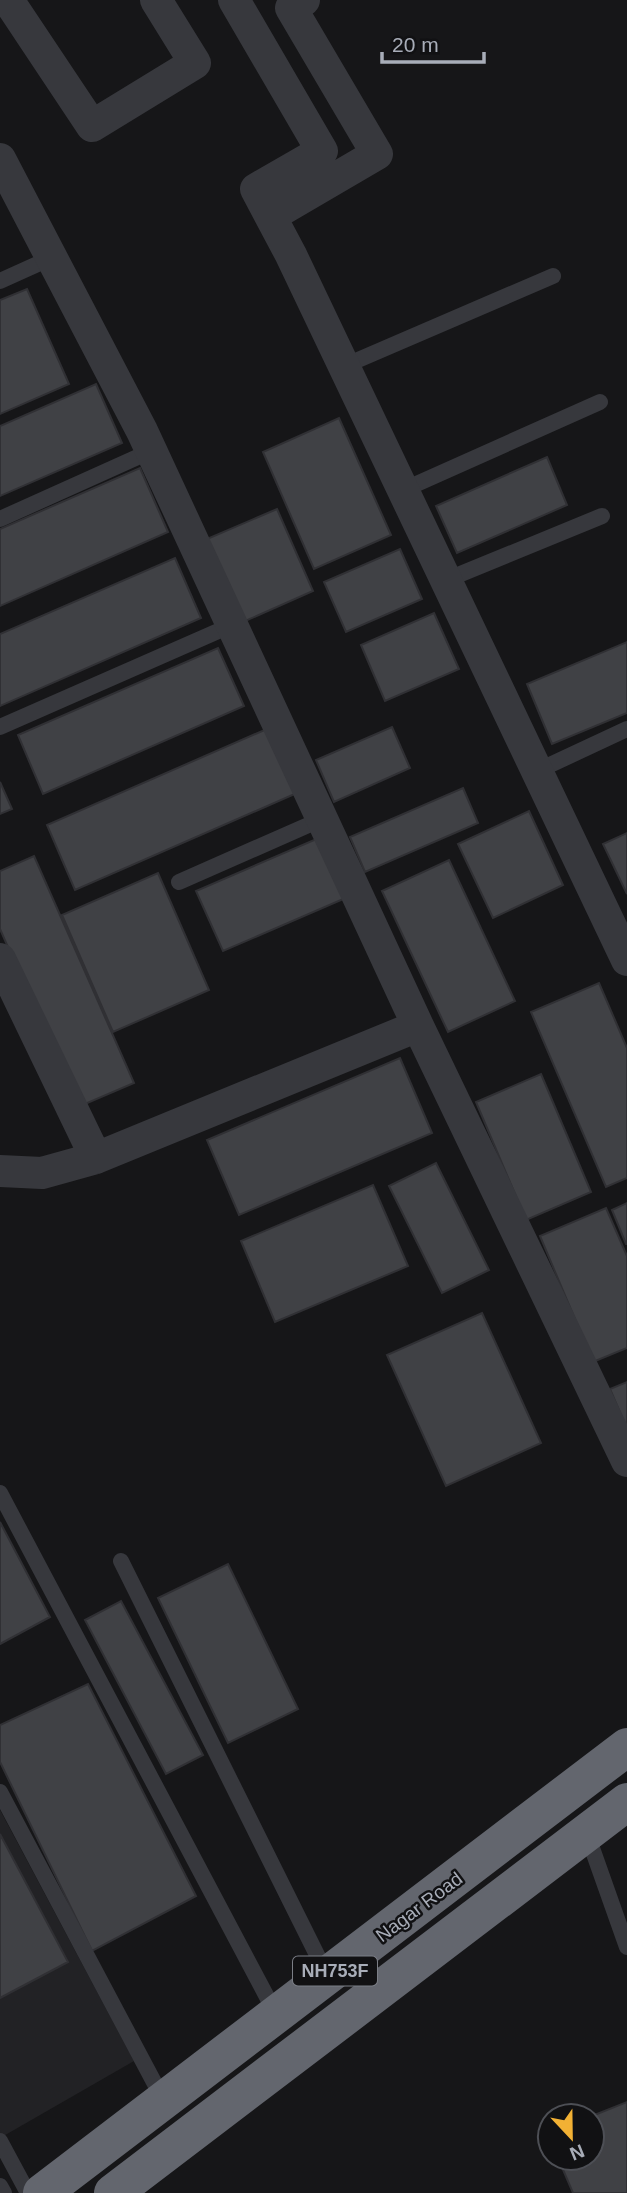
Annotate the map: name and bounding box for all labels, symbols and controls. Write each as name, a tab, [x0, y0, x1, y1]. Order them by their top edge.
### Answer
scale bar	[382, 21, 484, 65]
text: 20 m	[392, 33, 439, 56]
street label: Nagar Road	[372, 1868, 466, 1946]
road number: NH753F	[293, 1956, 377, 1985]
north arrow	[536, 2102, 606, 2172]
text: N	[567, 2140, 587, 2165]

